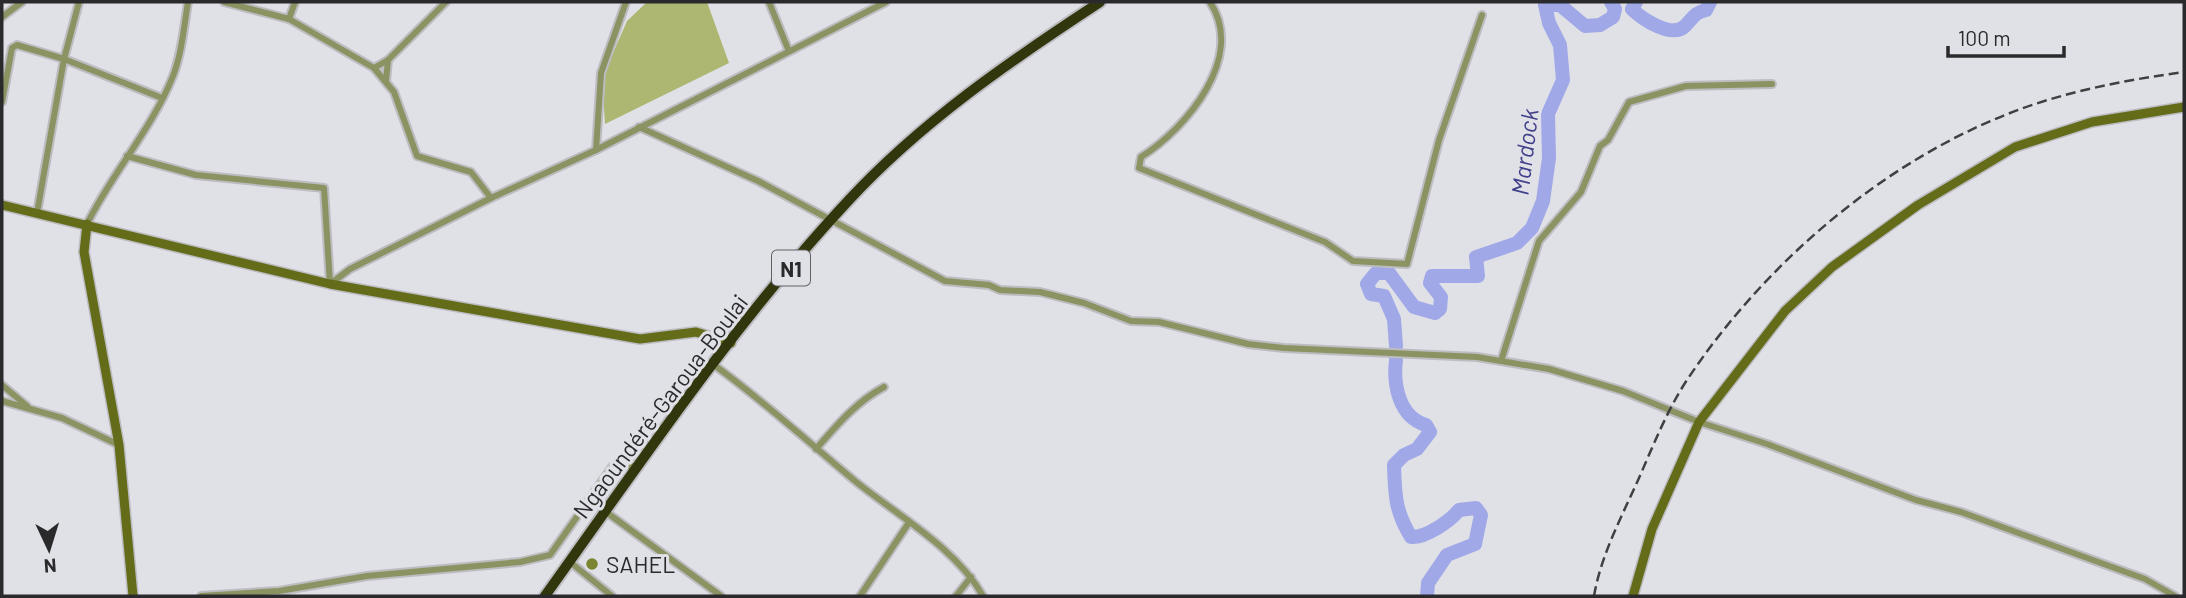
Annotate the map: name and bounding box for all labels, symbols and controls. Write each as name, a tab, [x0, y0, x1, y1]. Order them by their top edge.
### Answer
scale bar	[1948, 14, 2064, 58]
text: 100 m	[1958, 25, 2011, 50]
water label: Mardock	[1504, 107, 1544, 197]
road number: N1	[772, 250, 810, 286]
street label: Ngaoundéré-Garoua-Boulai	[567, 289, 753, 523]
north arrow	[14, 514, 84, 584]
place label: SAHEL	[606, 550, 675, 578]
text: N	[43, 555, 57, 578]
marker: SAHEL	[584, 556, 600, 572]

